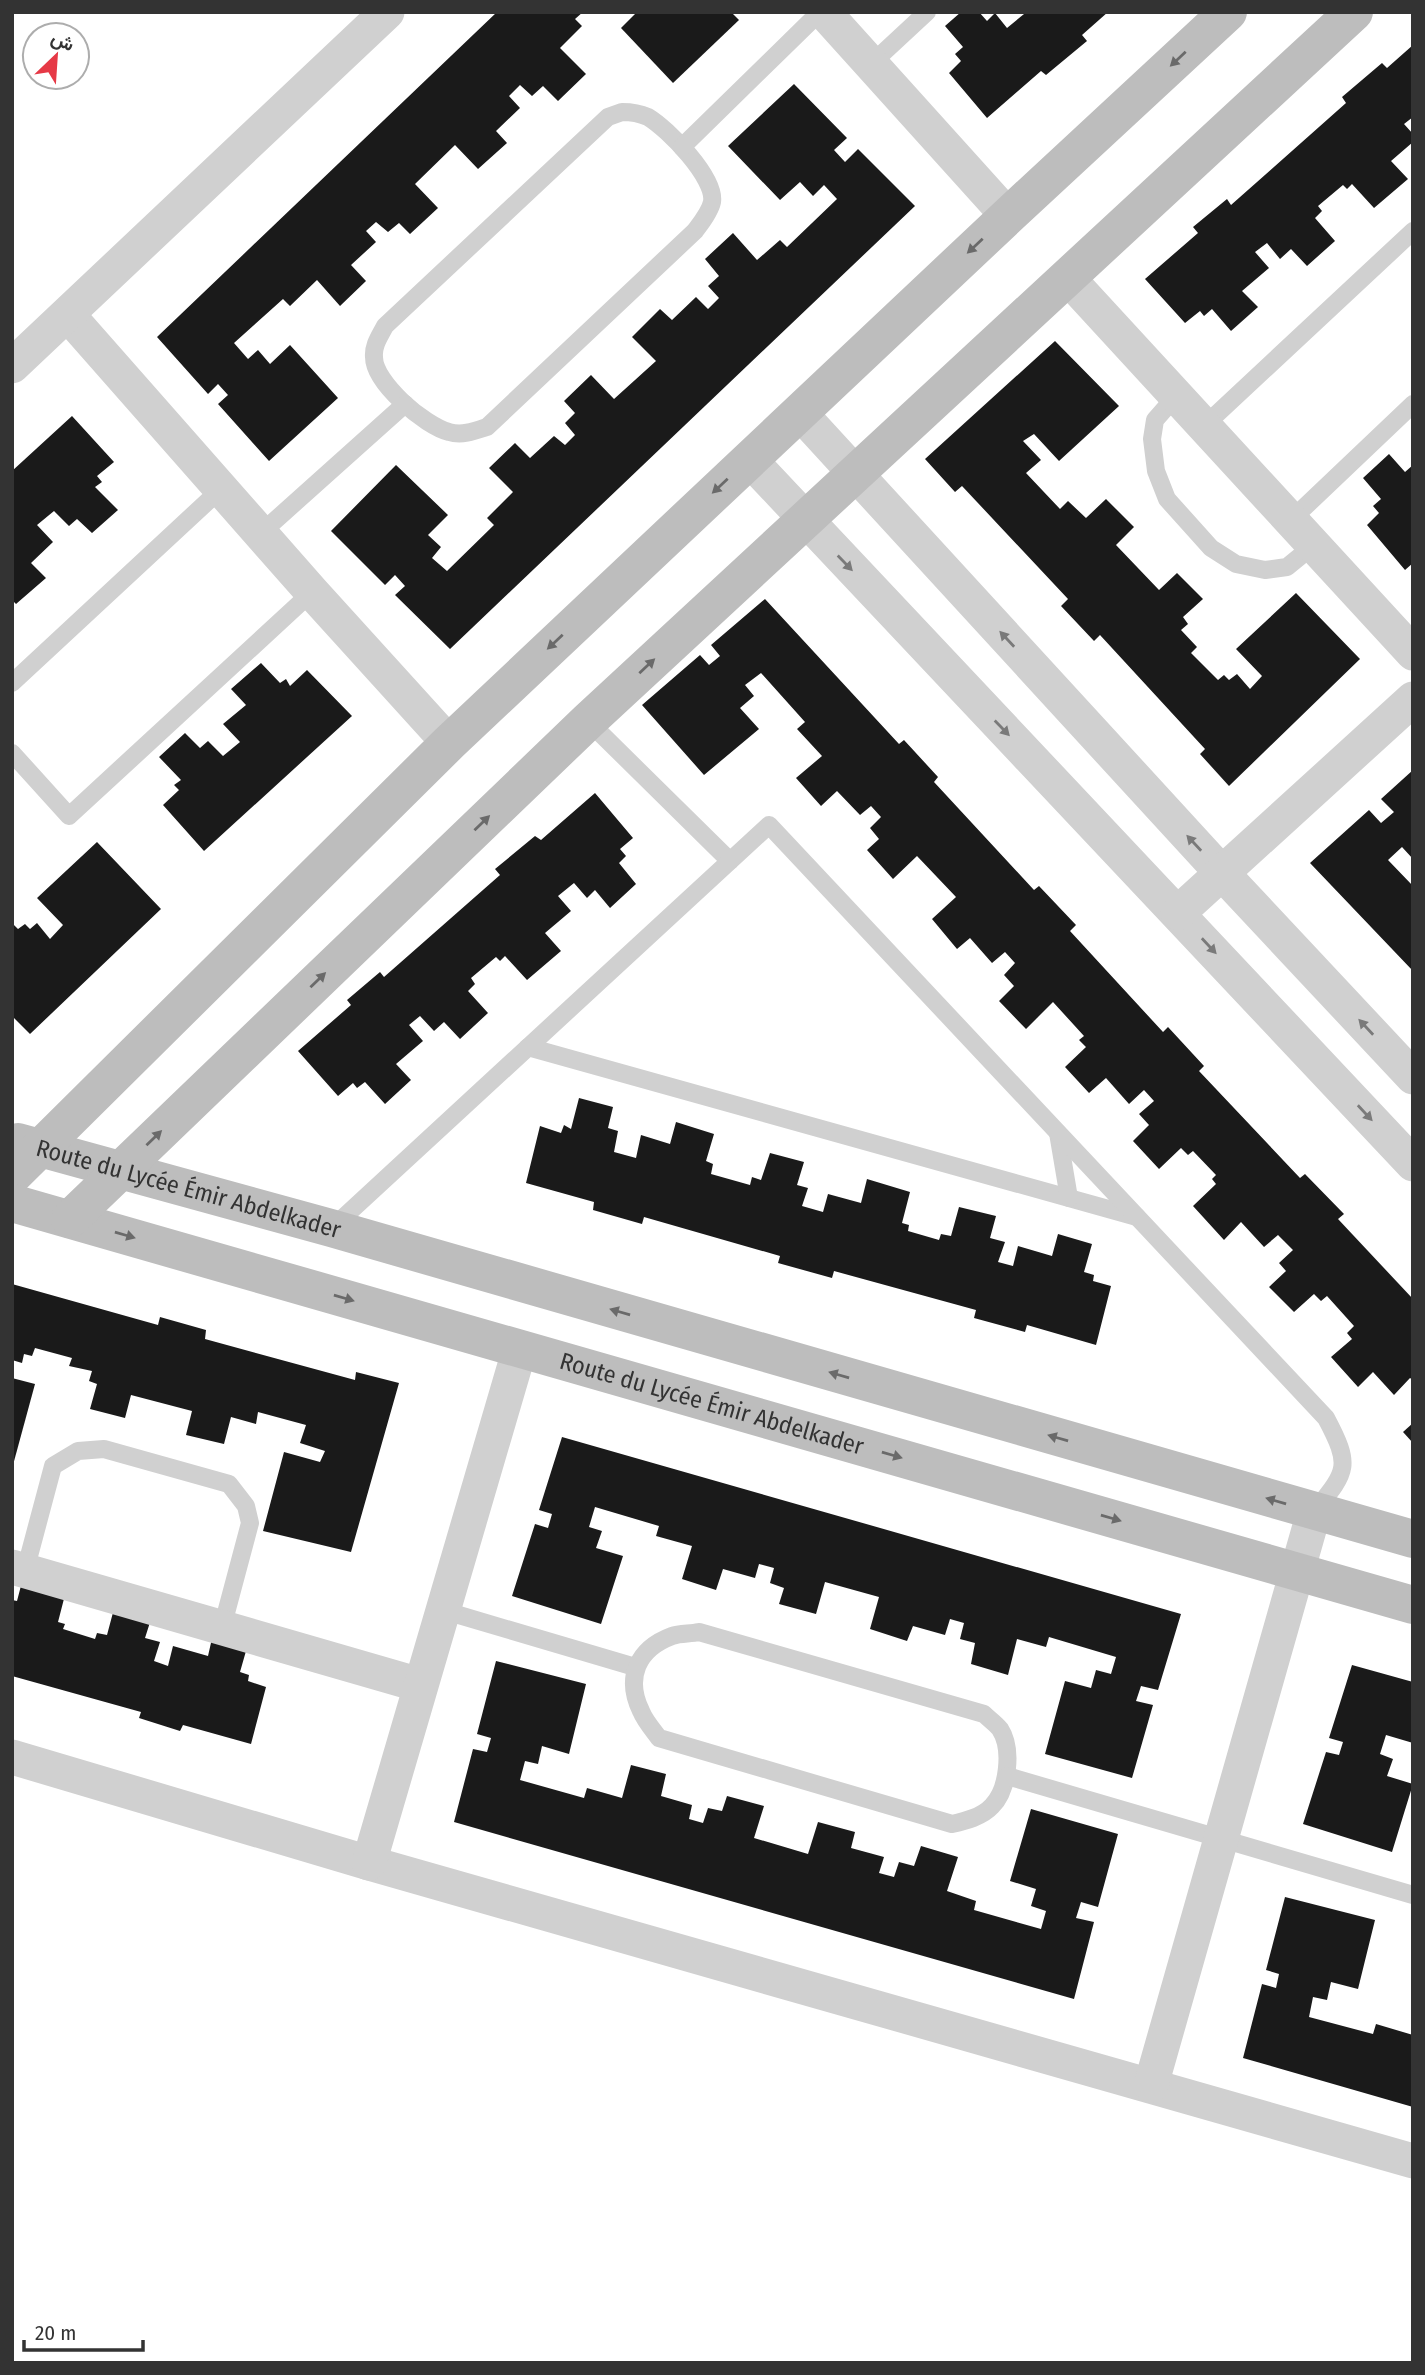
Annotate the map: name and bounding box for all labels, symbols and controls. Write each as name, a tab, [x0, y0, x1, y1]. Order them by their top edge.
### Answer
north arrow	[21, 21, 91, 91]
text: ش	[48, 26, 78, 56]
one-way arrow	[1170, 50, 1187, 66]
one-way arrow	[967, 238, 984, 254]
one-way arrow	[712, 478, 729, 494]
one-way arrow	[837, 554, 853, 571]
one-way arrow	[1000, 631, 1016, 648]
one-way arrow	[547, 634, 564, 650]
one-way arrow	[638, 658, 656, 674]
one-way arrow	[994, 719, 1010, 736]
one-way arrow	[474, 814, 491, 831]
one-way arrow	[1187, 835, 1203, 852]
one-way arrow	[1201, 937, 1217, 954]
one-way arrow	[309, 973, 326, 989]
one-way arrow	[1359, 1019, 1375, 1036]
one-way arrow	[1356, 1104, 1372, 1121]
one-way arrow	[145, 1130, 162, 1146]
street label: Route du Lycée Émir Abdelkader	[33, 1134, 345, 1244]
one-way arrow	[115, 1230, 136, 1240]
one-way arrow	[334, 1293, 355, 1303]
one-way arrow	[610, 1306, 631, 1316]
street label: Route du Lycée Émir Abdelkader	[557, 1347, 867, 1461]
one-way arrow	[828, 1369, 849, 1379]
one-way arrow	[1047, 1432, 1068, 1442]
one-way arrow	[882, 1451, 903, 1461]
one-way arrow	[1265, 1495, 1286, 1505]
one-way arrow	[1100, 1514, 1121, 1524]
scale bar	[24, 2308, 144, 2352]
text: 20 m	[35, 2320, 76, 2346]

